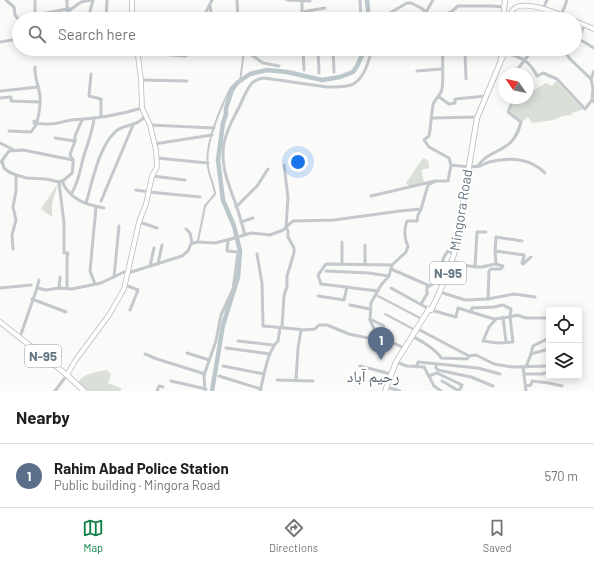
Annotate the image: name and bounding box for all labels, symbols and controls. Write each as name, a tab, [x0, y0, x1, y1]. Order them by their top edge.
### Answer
search box	[12, 12, 582, 56]
icon: search	[26, 23, 48, 45]
text: Search here	[58, 25, 136, 43]
north arrow	[498, 68, 534, 104]
your location	[288, 152, 308, 172]
street label: Mingora Road	[446, 168, 475, 252]
road number: N-95	[430, 262, 466, 284]
map controls	[546, 307, 582, 379]
button: locate	[546, 307, 582, 343]
pin: 1	[368, 327, 394, 360]
button: layers	[546, 343, 582, 379]
road number: N-95	[25, 345, 61, 367]
district label: رحیم آباد	[347, 366, 399, 387]
text: Nearby	[16, 407, 70, 427]
text: Rahim Abad Police Station	[54, 459, 229, 477]
text: 1	[27, 468, 31, 484]
text: 570 m	[544, 468, 578, 484]
text: Public building · Mingora Road	[54, 477, 220, 493]
tab: Map	[82, 517, 104, 554]
tab: Directions	[269, 517, 318, 554]
tab: Saved	[483, 517, 512, 554]

